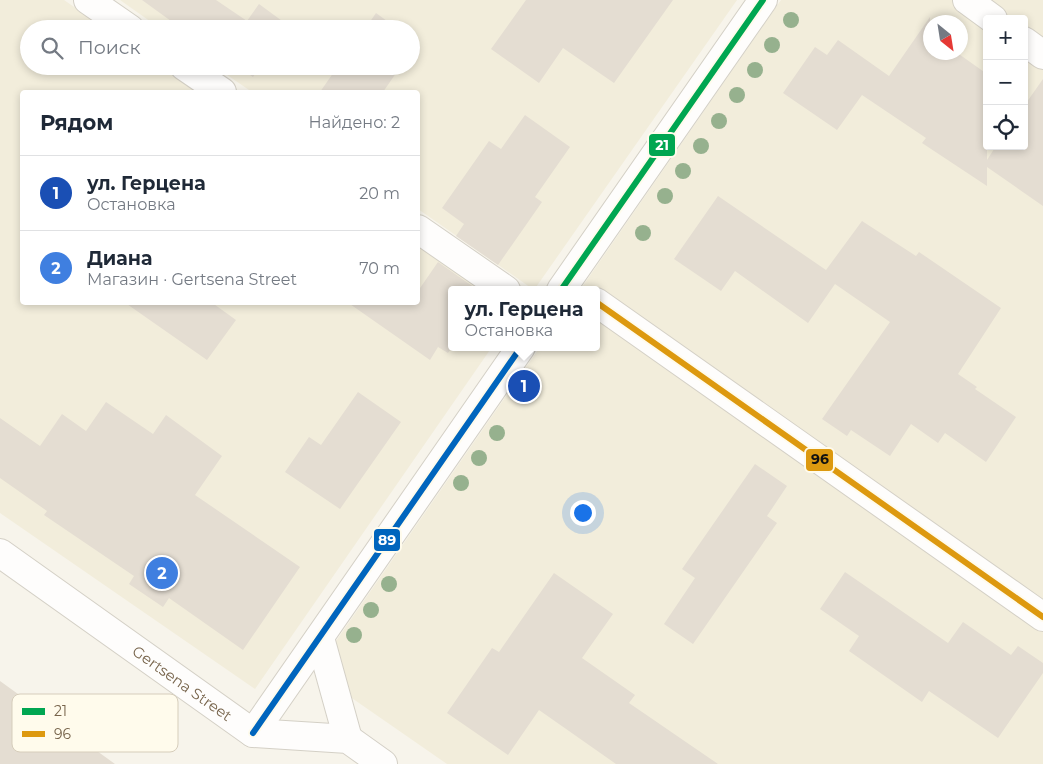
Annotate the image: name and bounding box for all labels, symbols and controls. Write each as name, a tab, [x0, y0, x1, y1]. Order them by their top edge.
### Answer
north arrow	[923, 15, 968, 60]
map controls	[983, 15, 1028, 150]
button: +	[983, 15, 1028, 60]
search box	[20, 20, 420, 75]
icon: search	[38, 34, 66, 62]
text: Поиск	[78, 36, 141, 59]
button: −	[983, 60, 1028, 105]
button: locate	[983, 105, 1028, 150]
text: Рядом	[40, 110, 113, 135]
text: Найдено: 2	[309, 113, 400, 132]
line badge: 21	[648, 133, 676, 157]
text: 21	[655, 136, 669, 154]
text: ул. Герцена	[87, 172, 206, 195]
text: 1	[53, 184, 59, 203]
text: 20 m	[359, 184, 400, 203]
text: Остановка	[87, 195, 176, 214]
text: Диана	[87, 247, 152, 270]
text: 2	[51, 259, 61, 278]
text: 70 m	[359, 259, 400, 278]
text: Магазин · Gertsena Street	[87, 270, 297, 289]
popup	[448, 286, 600, 351]
text: ул. Герцена	[465, 298, 583, 321]
text: Остановка	[465, 321, 553, 340]
pin: 1	[508, 367, 540, 405]
line badge: 96	[805, 448, 834, 472]
text: 96	[811, 450, 829, 468]
your location	[570, 500, 596, 526]
line badge: 89	[373, 528, 401, 552]
text: 89	[378, 531, 396, 549]
pin: 2	[146, 554, 178, 592]
street label: Gertsena Street	[129, 641, 236, 725]
legend	[12, 694, 178, 752]
text: 21	[54, 702, 67, 720]
text: 96	[54, 725, 72, 743]

